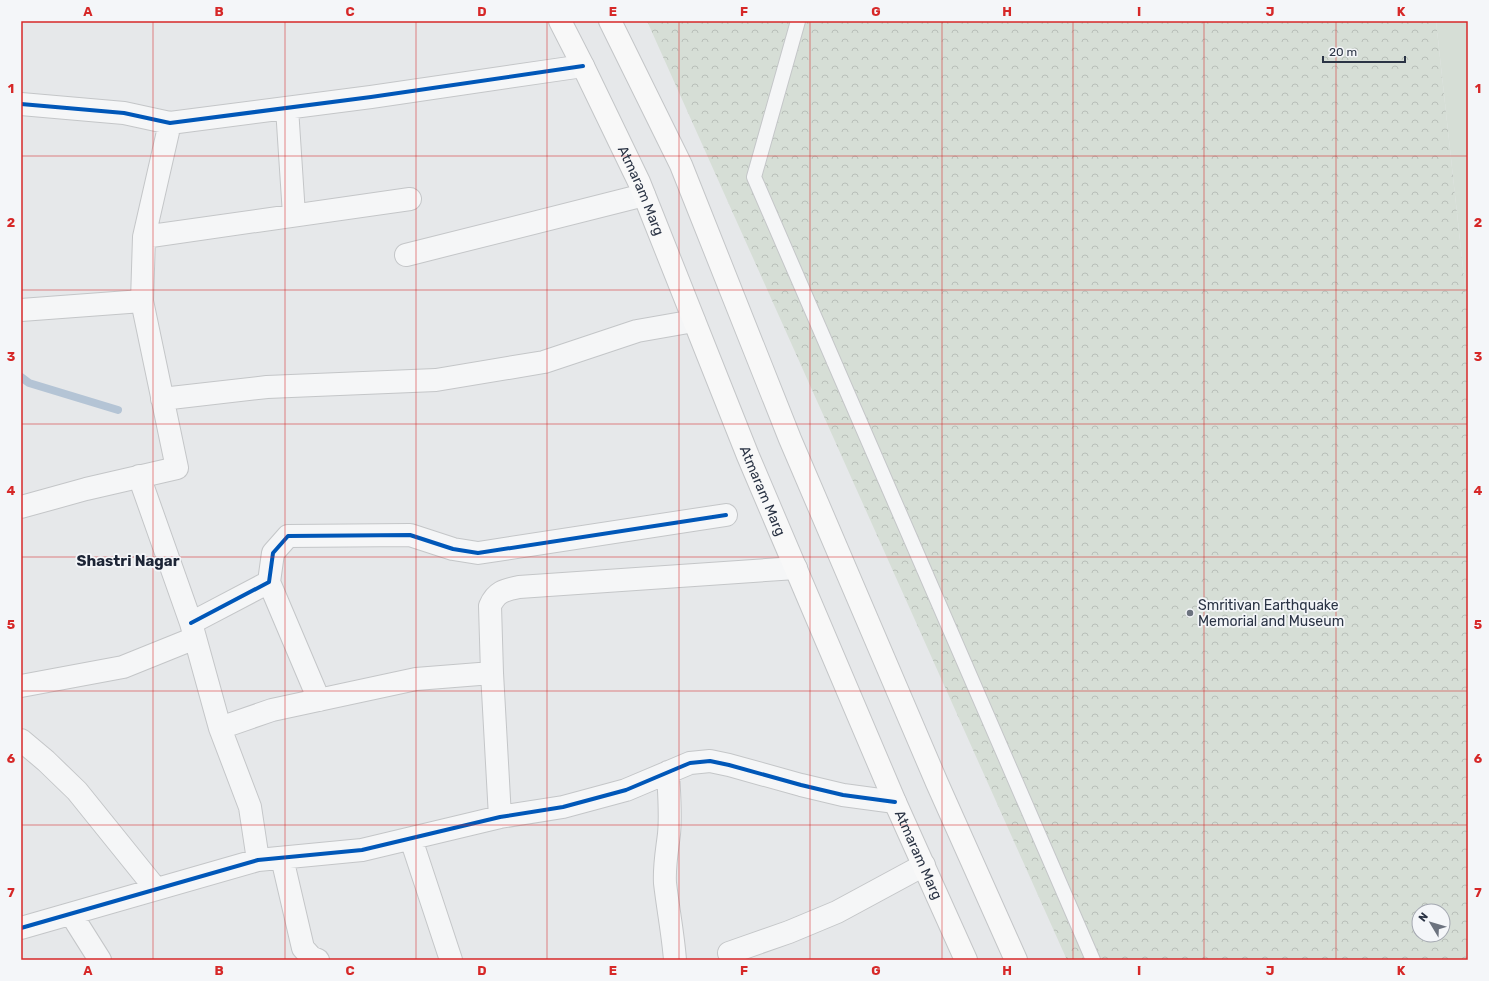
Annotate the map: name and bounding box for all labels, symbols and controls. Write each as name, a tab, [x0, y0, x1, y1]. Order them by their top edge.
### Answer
text: A	[83, 4, 93, 19]
text: B	[214, 4, 224, 19]
text: C	[345, 4, 355, 19]
text: D	[477, 4, 487, 19]
text: E	[609, 4, 617, 19]
text: F	[740, 4, 748, 19]
text: G	[871, 4, 881, 19]
text: H	[1002, 4, 1012, 19]
text: I	[1137, 4, 1141, 19]
text: J	[1266, 4, 1274, 19]
text: K	[1397, 4, 1406, 19]
scale bar	[1323, 38, 1405, 64]
text: 20 m	[1329, 45, 1357, 59]
text: 1	[8, 81, 14, 96]
text: 1	[1475, 81, 1481, 96]
street label: Atmaram Marg	[614, 143, 667, 238]
text: 2	[7, 215, 15, 230]
text: 2	[1474, 215, 1482, 230]
text: 3	[7, 349, 16, 364]
text: 3	[1474, 349, 1483, 364]
street label: Atmaram Marg	[736, 444, 789, 538]
text: 4	[7, 483, 16, 498]
text: 4	[1474, 483, 1483, 498]
district label: Shastri Nagar	[77, 552, 180, 570]
place label: Smritivan Earthquake Memorial and Museum	[1198, 597, 1344, 630]
marker: Smritivan Earthquake Memorial and Museum	[1185, 608, 1195, 618]
text: 5	[7, 617, 15, 632]
text: 5	[1474, 617, 1482, 632]
text: 6	[7, 751, 16, 766]
text: 6	[1474, 751, 1483, 766]
street label: Atmaram Marg	[891, 808, 946, 902]
text: 7	[7, 885, 15, 900]
text: 7	[1474, 885, 1482, 900]
north arrow	[1411, 903, 1451, 943]
text: N	[1416, 910, 1431, 924]
text: A	[83, 963, 93, 978]
text: B	[214, 963, 224, 978]
text: C	[345, 963, 355, 978]
text: D	[477, 963, 487, 978]
text: E	[609, 963, 617, 978]
text: F	[740, 963, 748, 978]
text: G	[871, 963, 881, 978]
text: H	[1002, 963, 1012, 978]
text: I	[1137, 963, 1141, 978]
text: J	[1266, 963, 1274, 978]
text: K	[1397, 963, 1406, 978]

